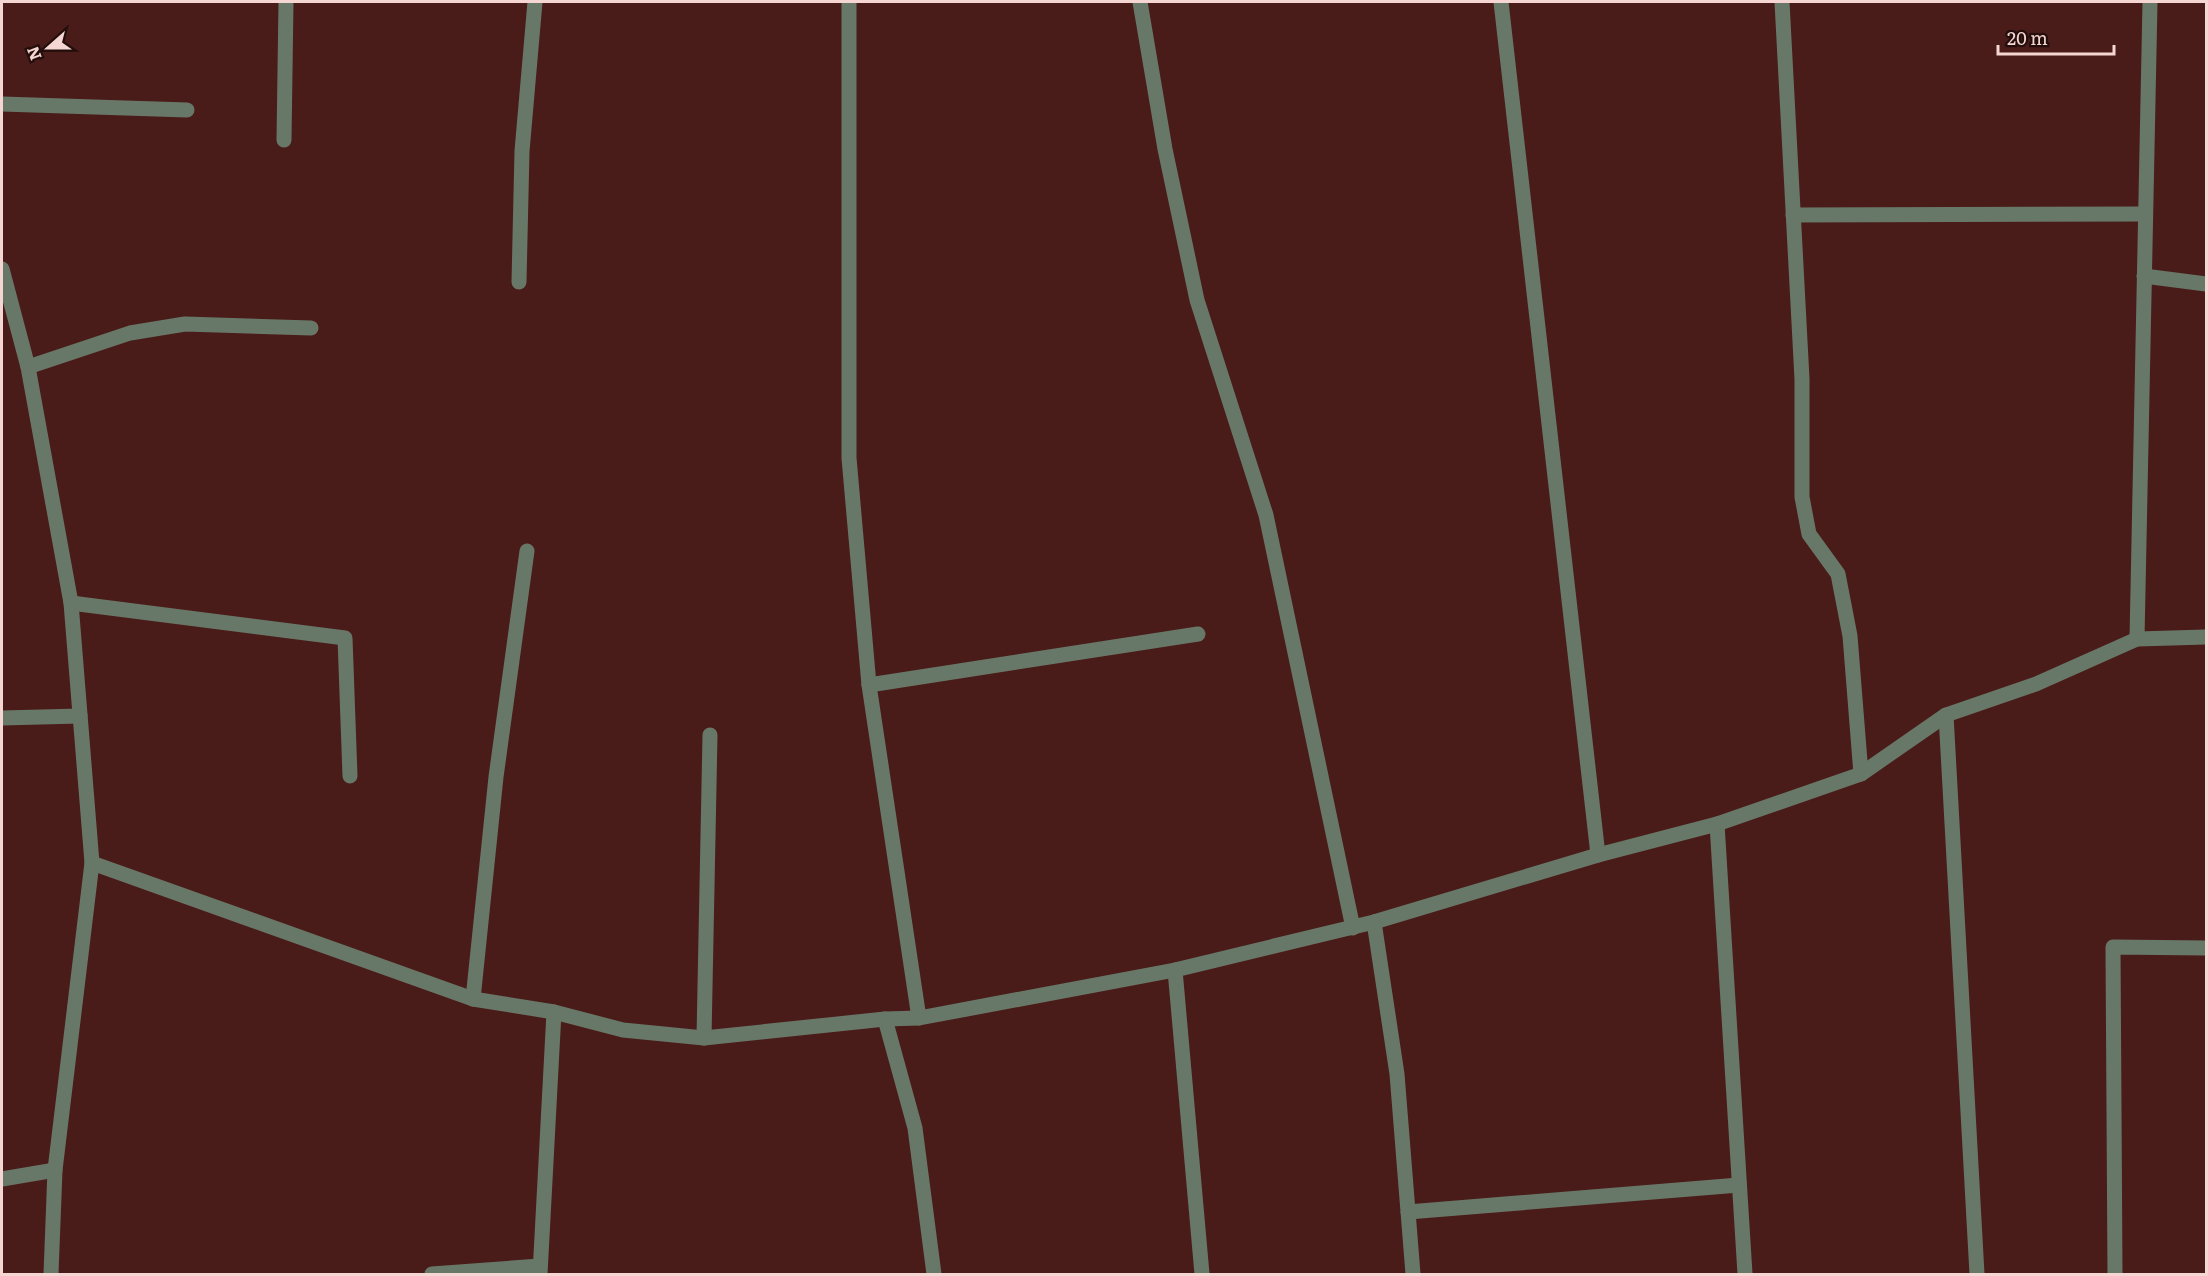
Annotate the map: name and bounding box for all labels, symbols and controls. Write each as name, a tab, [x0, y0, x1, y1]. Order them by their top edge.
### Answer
north arrow	[18, 18, 78, 78]
scale bar	[1998, 18, 2114, 56]
text: 20 m	[2007, 24, 2048, 51]
text: N	[19, 43, 47, 64]

